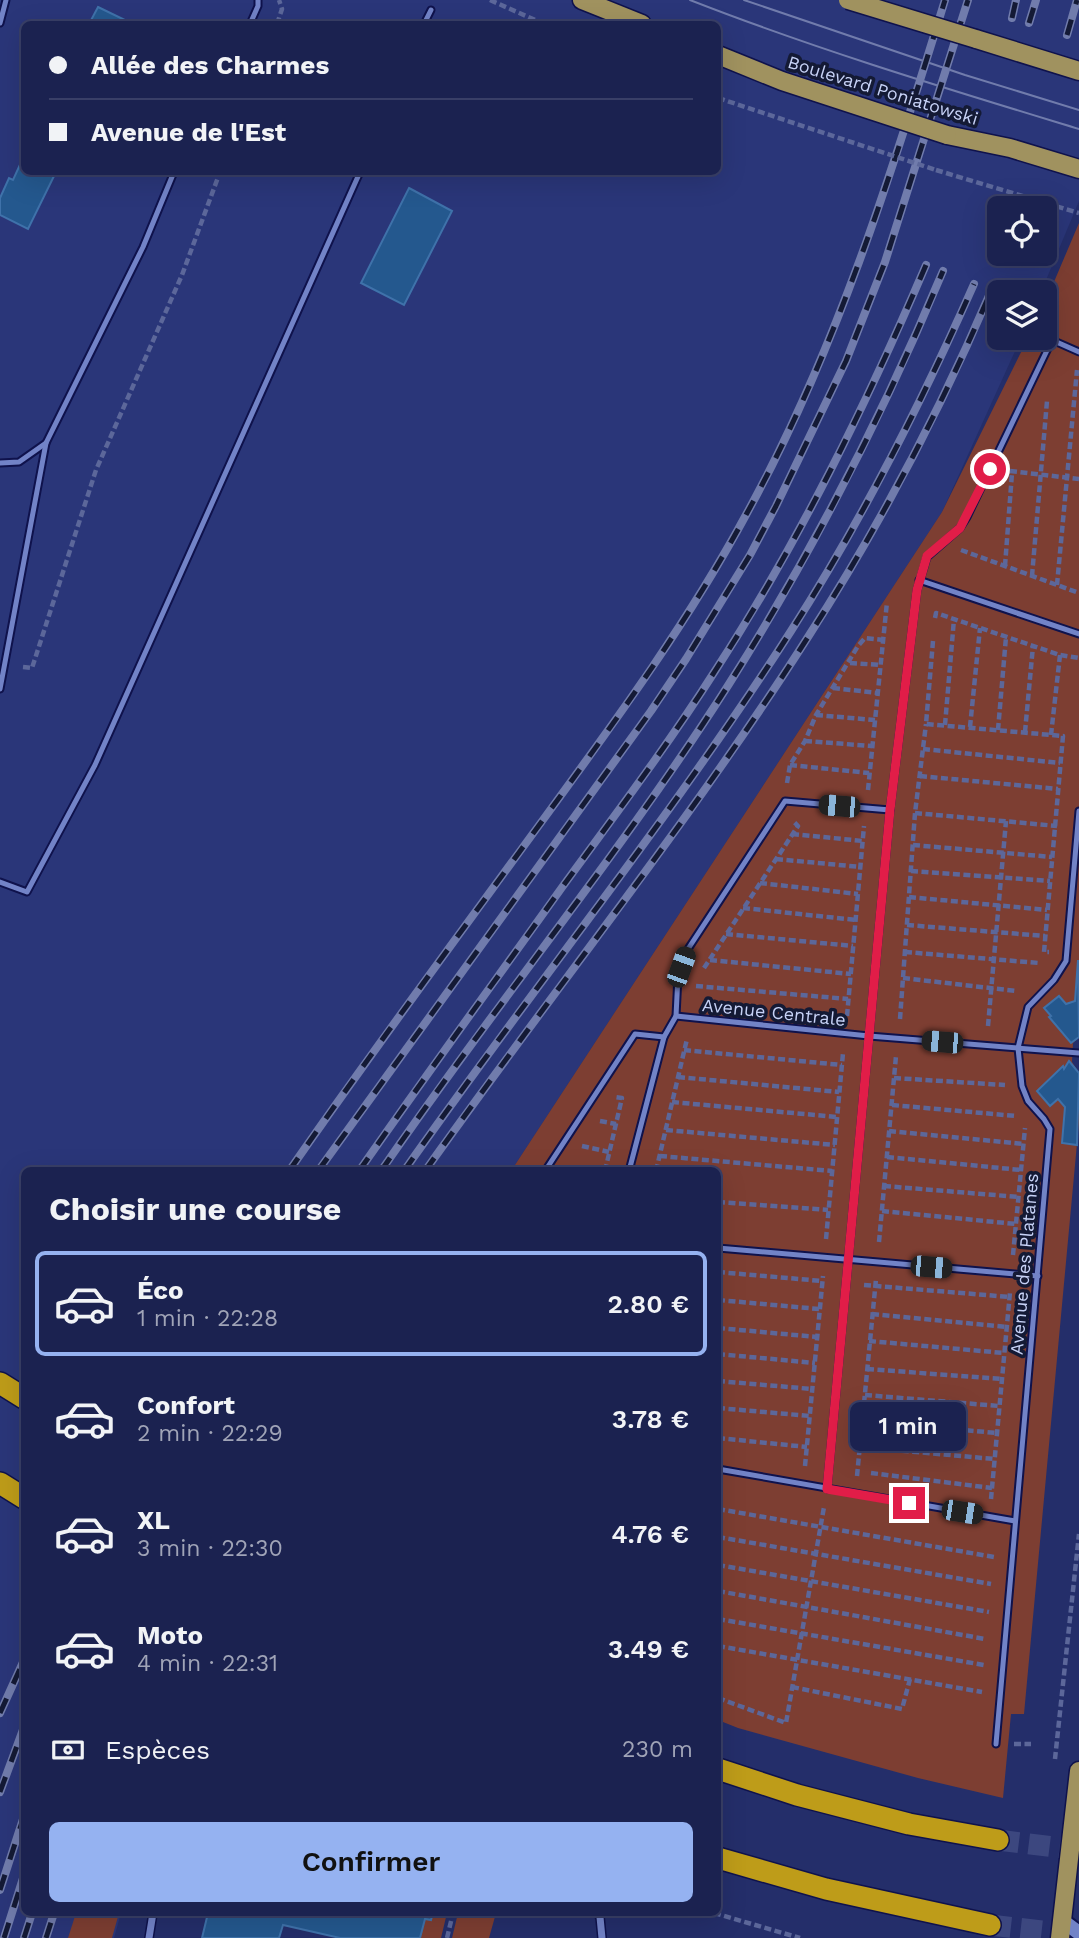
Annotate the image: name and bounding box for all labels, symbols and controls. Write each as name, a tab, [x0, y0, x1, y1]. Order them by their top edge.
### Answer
text: Allée des Charmes	[91, 50, 329, 80]
street label: Boulevard Poniatowski	[785, 51, 981, 129]
text: Avenue de l'Est	[91, 117, 286, 147]
map controls	[987, 196, 1057, 350]
button: locate	[987, 196, 1057, 266]
button: layers	[987, 280, 1057, 350]
route start	[974, 453, 1006, 485]
car	[818, 794, 861, 818]
car	[664, 944, 699, 990]
street label: Avenue Centrale	[701, 994, 847, 1030]
car	[921, 1030, 964, 1054]
street label: Avenue des Platanes	[1006, 1172, 1042, 1356]
text: Choisir une course	[49, 1190, 341, 1228]
car	[910, 1255, 953, 1279]
icon: car	[53, 1272, 116, 1335]
text: Éco	[137, 1275, 184, 1305]
text: 2.80 €	[607, 1289, 689, 1319]
text: 1 min · 22:28	[137, 1305, 278, 1332]
icon: car	[53, 1387, 116, 1450]
text: Confort	[137, 1390, 235, 1420]
callout: 1 min	[851, 1402, 967, 1450]
text: 3.78 €	[612, 1404, 689, 1434]
text: 1 min	[878, 1413, 938, 1440]
text: 2 min · 22:29	[137, 1420, 283, 1447]
route end	[893, 1487, 925, 1519]
car	[940, 1498, 985, 1526]
icon: car	[53, 1502, 116, 1565]
text: XL	[137, 1505, 170, 1535]
text: 4.76 €	[611, 1519, 689, 1549]
text: 3 min · 22:30	[137, 1535, 283, 1562]
icon: car	[53, 1617, 116, 1680]
text: Moto	[137, 1620, 203, 1650]
text: 3.49 €	[608, 1634, 689, 1664]
text: 4 min · 22:31	[137, 1650, 278, 1677]
icon: cash	[49, 1731, 87, 1769]
text: Espèces	[105, 1735, 210, 1765]
text: 230 m	[622, 1736, 693, 1763]
button: Confirmer	[49, 1822, 693, 1902]

